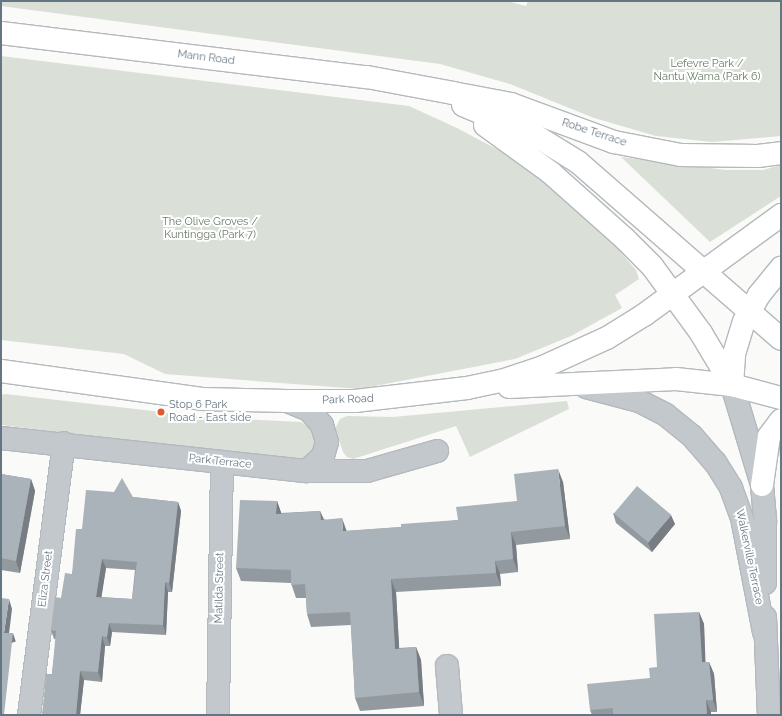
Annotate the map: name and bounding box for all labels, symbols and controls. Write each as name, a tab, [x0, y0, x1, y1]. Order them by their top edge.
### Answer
street label: Mann Road	[177, 48, 235, 68]
park label: Lefevre Park / Nantu Wama (Park 6)	[653, 58, 761, 84]
street label: Robe Terrace	[560, 116, 628, 150]
park label: The Olive Groves / Kuntingga (Park 7)	[162, 216, 258, 242]
street label: Park Road	[322, 393, 374, 407]
place label: Stop 6 Park Road - East side	[169, 399, 251, 425]
marker: Stop 6 Park Road - East side	[156, 407, 166, 417]
street label: Park Terrace	[188, 452, 252, 472]
street label: Walkerville Terrace	[732, 508, 766, 606]
street label: Eliza Street	[36, 550, 56, 608]
street label: Matilda Street	[213, 553, 227, 623]

